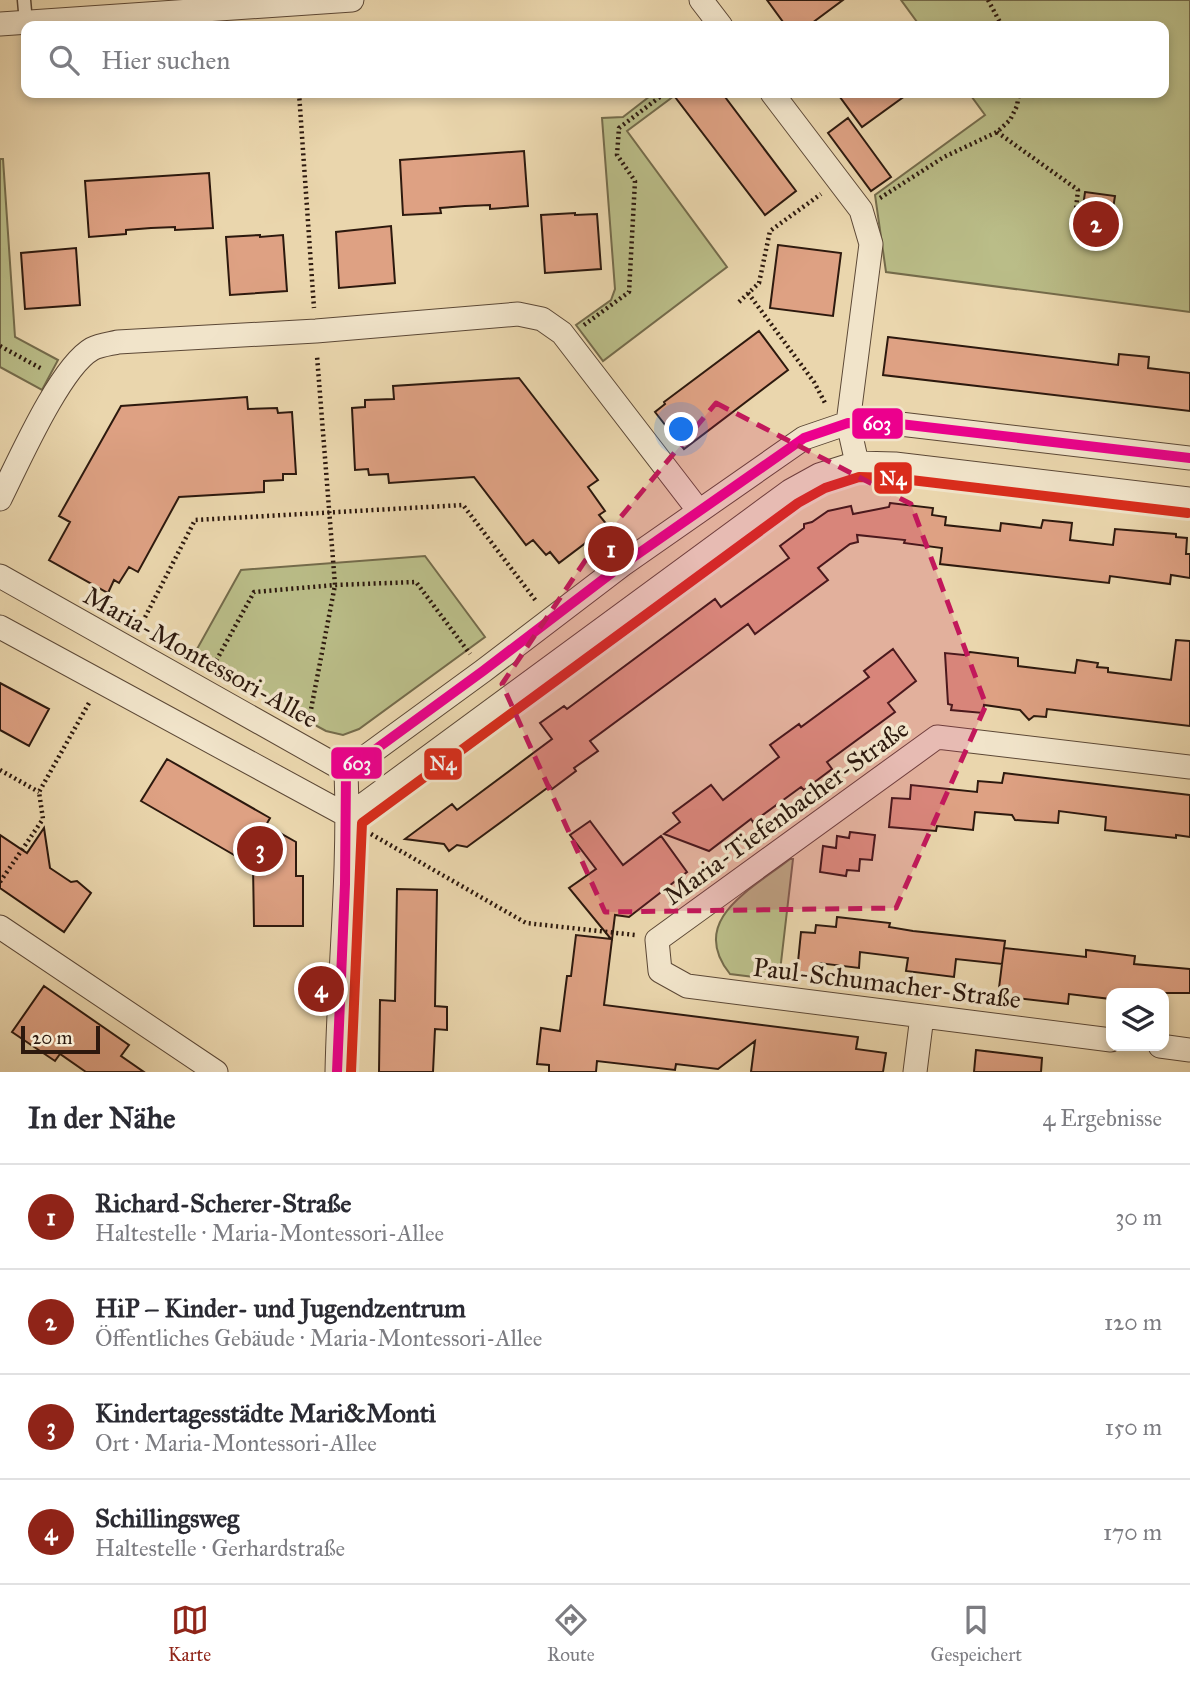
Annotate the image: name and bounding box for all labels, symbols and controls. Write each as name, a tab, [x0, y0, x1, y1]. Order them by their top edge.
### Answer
search box	[21, 21, 1169, 98]
icon: search	[45, 41, 83, 79]
text: Hier suchen	[101, 44, 230, 76]
pin: 2	[1073, 198, 1119, 250]
line badge: 603	[851, 407, 904, 440]
your location	[664, 412, 698, 446]
text: 603	[863, 412, 891, 436]
line badge: N4	[873, 461, 913, 495]
text: N4	[880, 467, 908, 491]
pin: 1	[588, 523, 634, 575]
street label: Maria-Montessori-Allee	[78, 579, 324, 735]
street label: Maria-Tiefenbacher-Straße	[657, 712, 915, 912]
line badge: 603	[330, 746, 383, 780]
line badge: N4	[423, 747, 463, 781]
text: 603	[343, 752, 371, 776]
text: N4	[430, 752, 458, 776]
pin: 3	[237, 823, 283, 875]
street label: Paul-Schumacher-Straße	[751, 951, 1023, 1015]
pin: 4	[298, 963, 344, 1015]
map controls	[1106, 988, 1169, 1051]
button: layers	[1106, 988, 1169, 1051]
scale bar	[21, 1023, 100, 1055]
text: 20 m	[32, 1026, 73, 1049]
text: In der Nähe	[28, 1100, 176, 1136]
text: 4 Ergebnisse	[1043, 1104, 1162, 1132]
text: Richard-Scherer-Straße	[95, 1187, 351, 1219]
text: 1	[46, 1203, 56, 1231]
text: 30 m	[1115, 1203, 1162, 1231]
text: Haltestelle · Maria-Montessori-Allee	[95, 1219, 444, 1247]
text: HiP – Kinder- und Jugendzentrum	[95, 1292, 466, 1324]
text: 2	[45, 1308, 57, 1336]
text: 120 m	[1104, 1308, 1162, 1336]
text: Öffentliches Gebäude · Maria-Montessori-Allee	[95, 1324, 542, 1352]
text: Kindertagesstädte Mari&Monti	[95, 1397, 436, 1429]
text: 3	[46, 1413, 56, 1441]
text: 150 m	[1105, 1413, 1162, 1441]
text: Ort · Maria-Montessori-Allee	[95, 1429, 377, 1457]
text: Schillingsweg	[95, 1502, 239, 1534]
text: 4	[45, 1518, 57, 1546]
text: 170 m	[1103, 1518, 1162, 1546]
text: Haltestelle · Gerhardstraße	[95, 1534, 345, 1562]
tab: Karte	[168, 1601, 211, 1666]
tab: Route	[547, 1601, 595, 1666]
tab: Gespeichert	[931, 1601, 1022, 1666]

